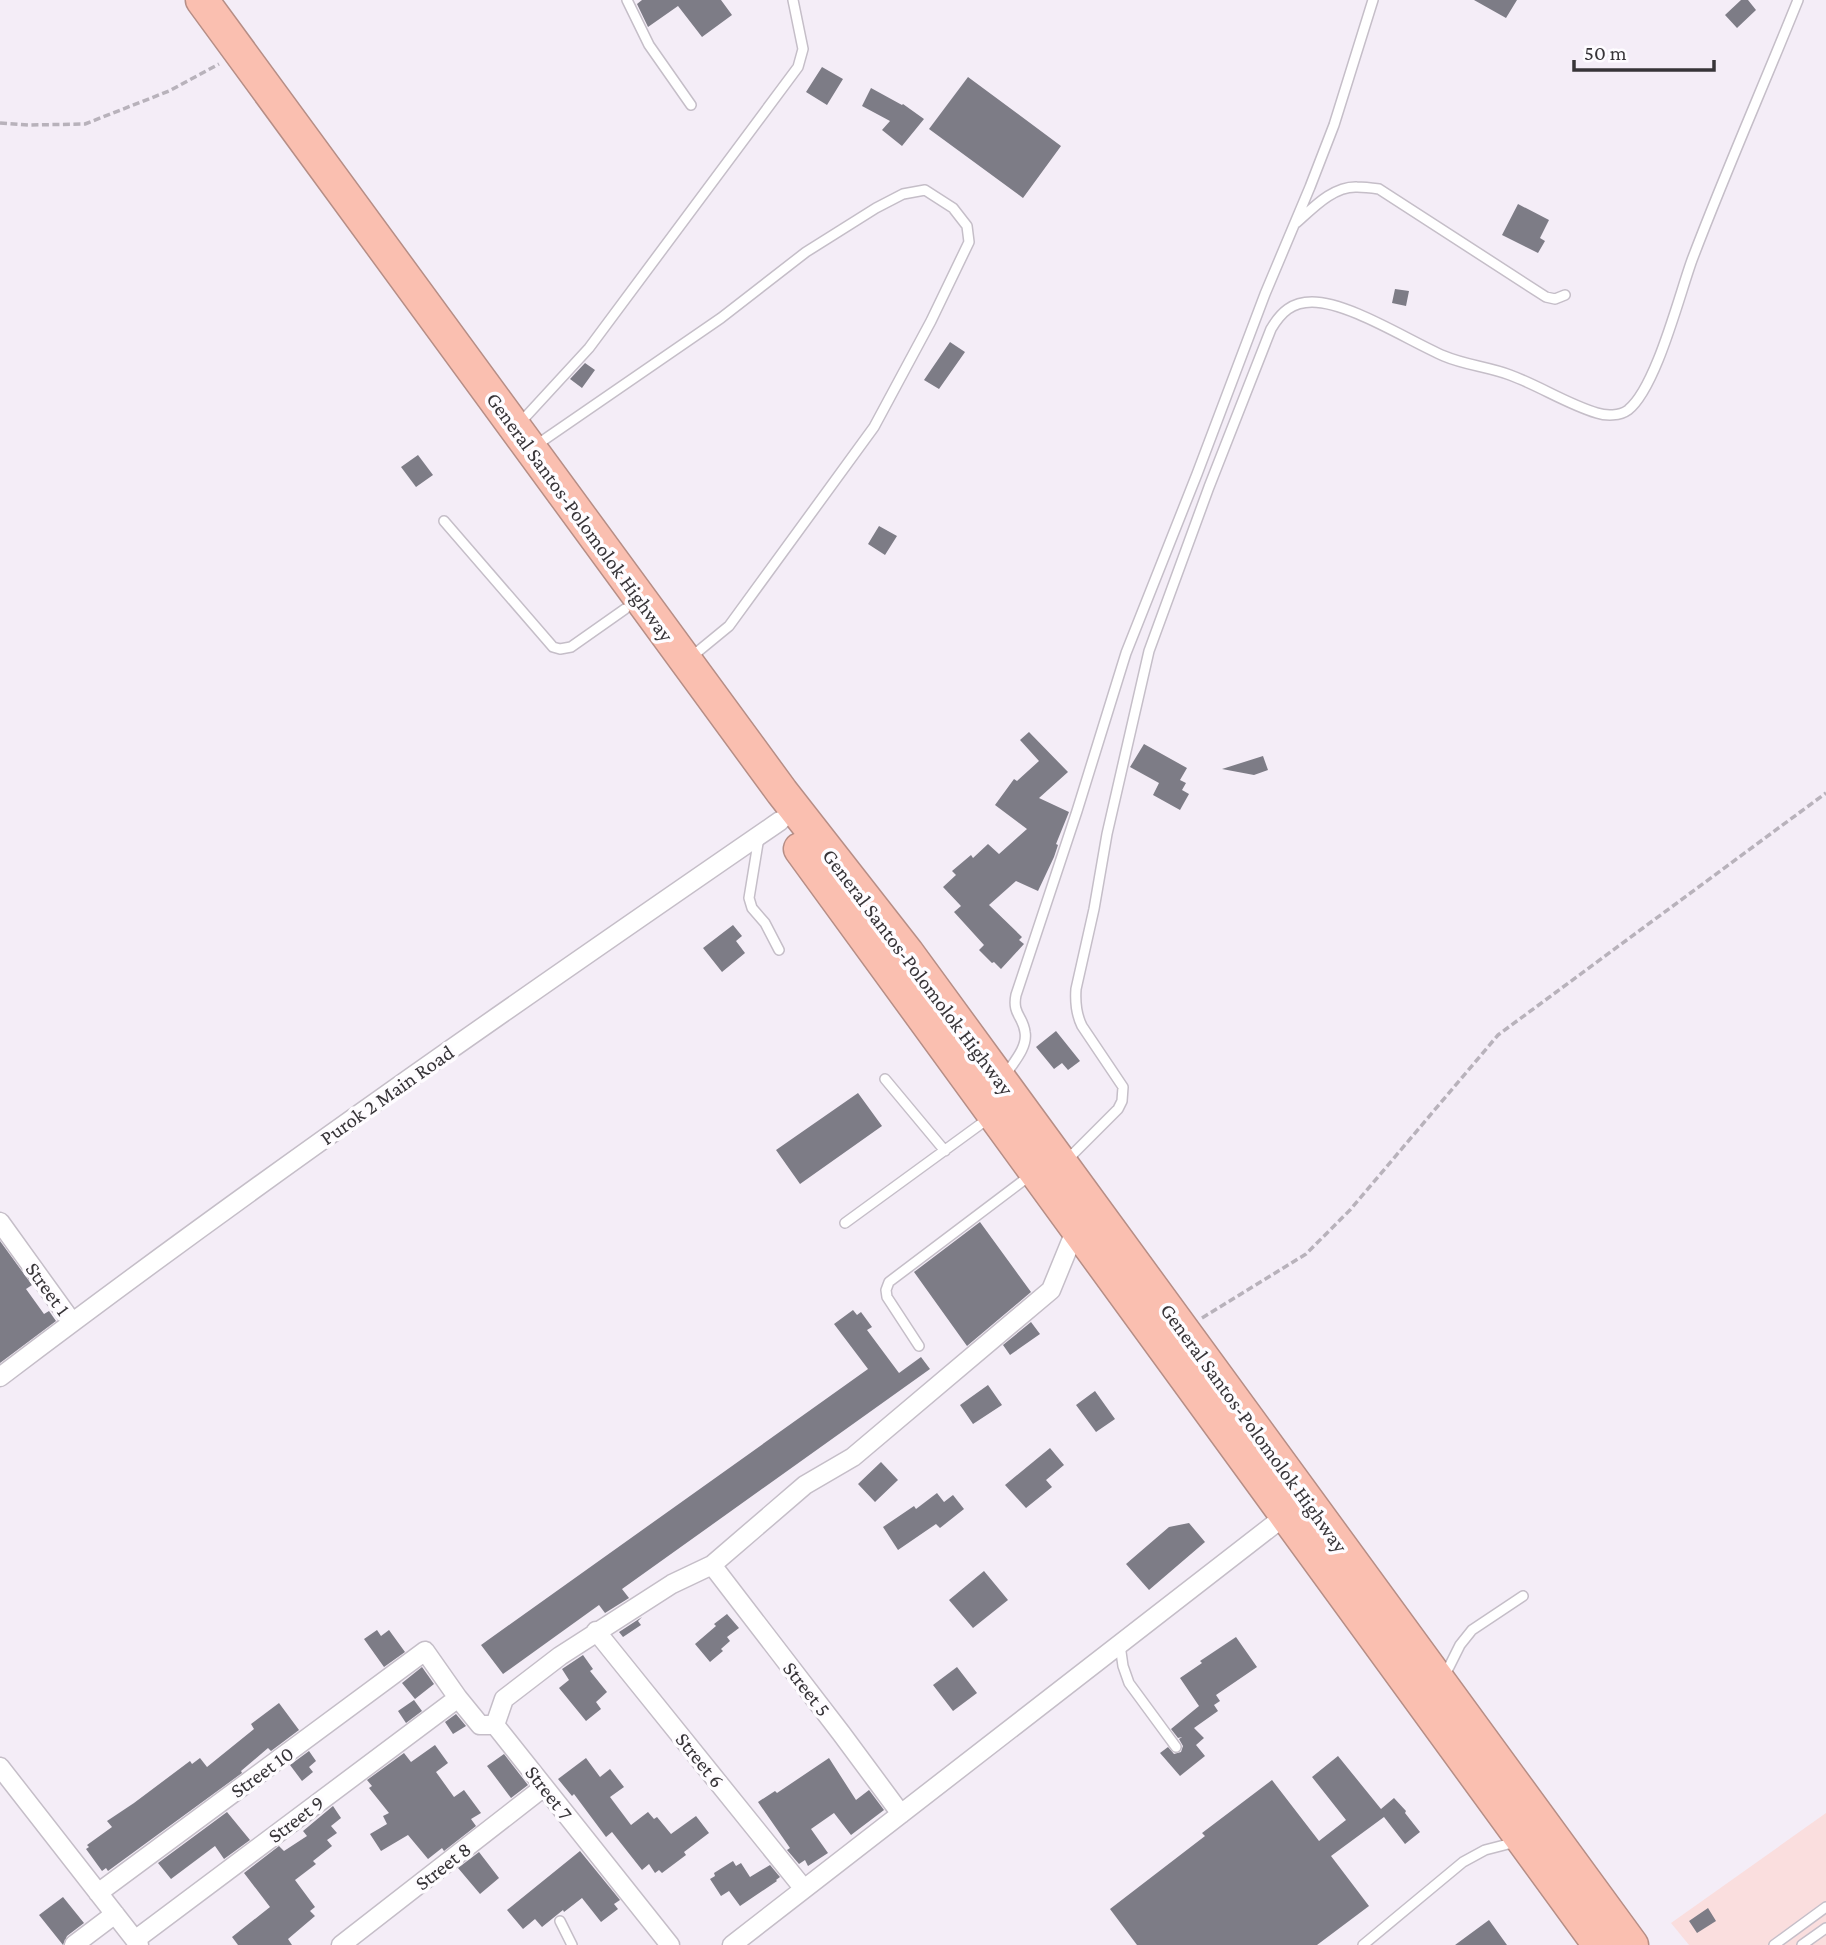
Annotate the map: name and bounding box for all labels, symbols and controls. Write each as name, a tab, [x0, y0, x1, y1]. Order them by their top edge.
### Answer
scale bar	[1574, 28, 1714, 72]
text: 50 m	[1584, 41, 1627, 65]
street label: General Santos-Polomolok Highway	[481, 388, 679, 647]
street label: General Santos-Polomolok Highway	[817, 844, 1019, 1100]
street label: Purok 2 Main Road	[316, 1040, 458, 1150]
street label: Street 1	[21, 1258, 75, 1320]
street label: General Santos-Polomolok Highway	[1155, 1299, 1353, 1558]
street label: Street 5	[778, 1657, 836, 1721]
street label: Street 6	[671, 1728, 729, 1792]
street label: Street 10	[226, 1741, 298, 1803]
street label: Street 7	[520, 1761, 578, 1825]
street label: Street 9	[263, 1790, 329, 1848]
street label: Street 8	[410, 1837, 476, 1895]

